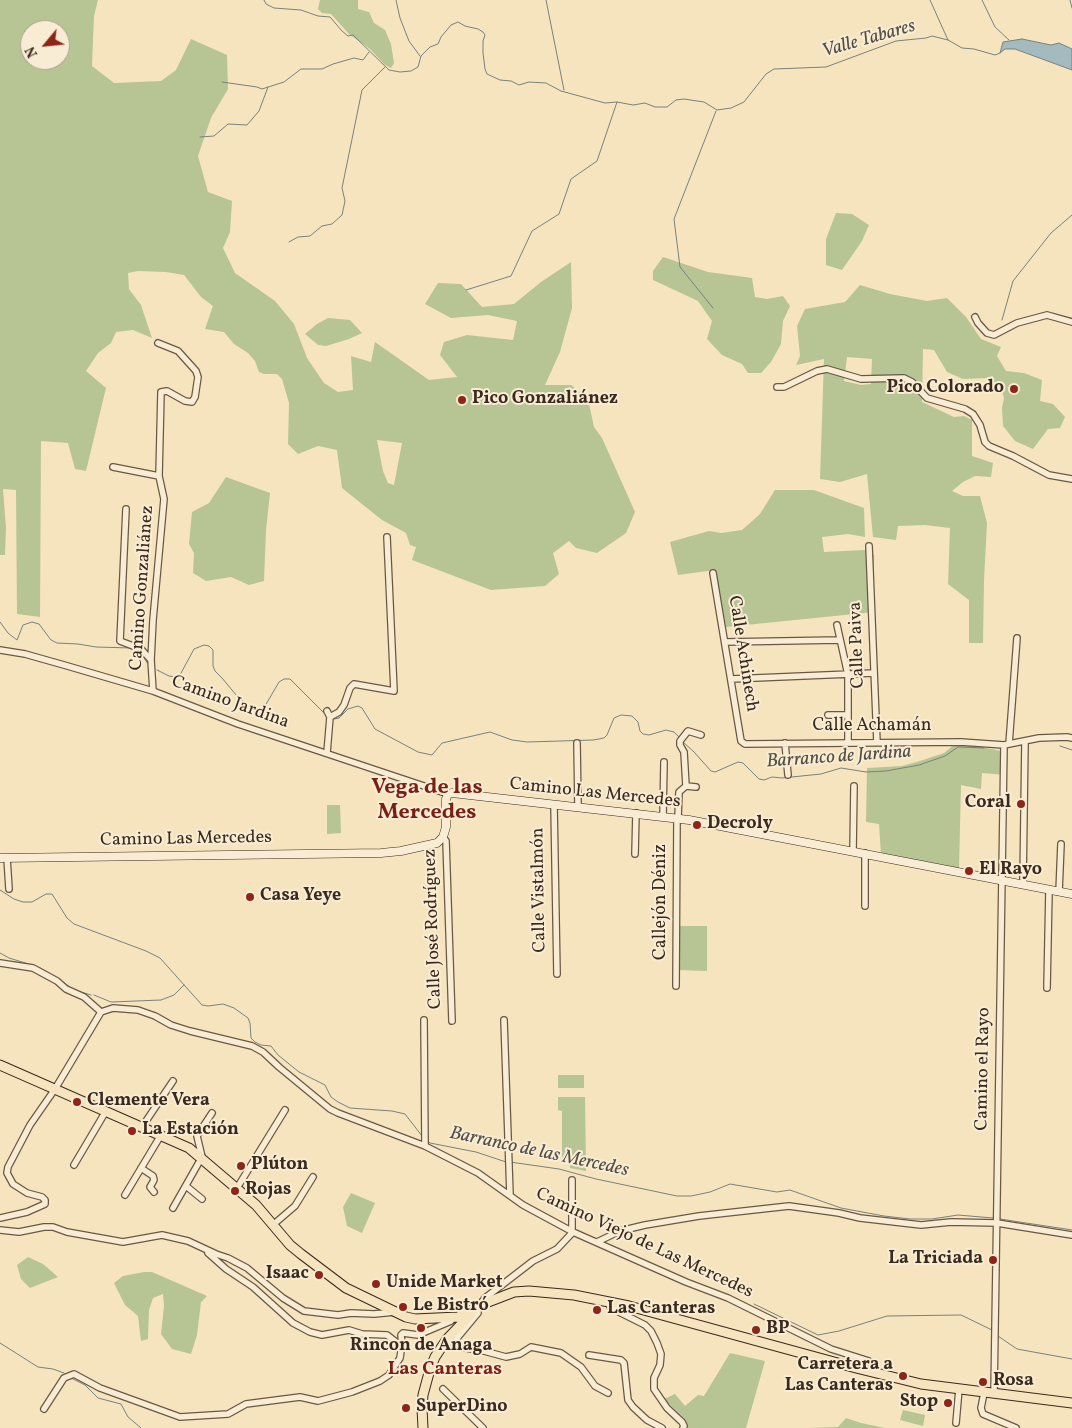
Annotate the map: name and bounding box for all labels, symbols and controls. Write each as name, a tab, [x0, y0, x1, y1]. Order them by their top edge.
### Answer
water label: Valle Tabares	[820, 16, 918, 64]
north arrow	[20, 20, 70, 70]
text: N	[21, 43, 43, 61]
place label: Pico Colorado	[886, 378, 1004, 400]
marker: Pico Colorado	[1008, 383, 1020, 395]
place label: Pico Gonzaliánez	[472, 389, 618, 411]
marker: Pico Gonzaliánez	[456, 394, 468, 406]
street label: Camino Gonzaliánez	[126, 505, 160, 671]
street label: Calle Achinech	[722, 594, 762, 714]
street label: Calle Paiva	[846, 601, 870, 689]
street label: Camino Jardina	[168, 672, 292, 734]
street label: Calle Achamán	[813, 716, 931, 738]
water label: Barranco de Jardina	[766, 742, 912, 774]
street label: Camino Las Mercedes	[508, 774, 682, 814]
district label: Vega de las Mercedes	[371, 776, 483, 828]
place label: Coral	[965, 793, 1011, 815]
marker: Coral	[1015, 798, 1027, 810]
place label: Decroly	[707, 814, 773, 836]
marker: Decroly	[691, 819, 703, 831]
street label: Calle Vistalmón	[528, 827, 552, 953]
street label: Camino Las Mercedes	[100, 828, 272, 852]
street label: Callejón Déniz	[651, 844, 673, 960]
street label: Calle José Rodríguez	[420, 848, 448, 1010]
place label: El Rayo	[979, 860, 1042, 882]
marker: El Rayo	[963, 865, 975, 877]
place label: Casa Yeye	[260, 886, 341, 908]
marker: Casa Yeye	[244, 891, 256, 903]
street label: Camino el Rayo	[972, 1007, 996, 1131]
place label: Clemente Vera	[87, 1091, 210, 1113]
marker: Clemente Vera	[71, 1096, 83, 1108]
place label: La Estación	[142, 1120, 239, 1142]
water label: Barranco de las Mercedes	[447, 1123, 631, 1183]
marker: La Estación	[126, 1125, 138, 1137]
place label: Plúton	[251, 1155, 308, 1177]
marker: Plúton	[235, 1160, 247, 1172]
place label: Rojas	[245, 1180, 291, 1202]
street label: Camino Viejo de Las Mercedes	[532, 1184, 756, 1304]
marker: Rojas	[229, 1185, 241, 1197]
place label: La Triciada	[888, 1249, 983, 1271]
marker: La Triciada	[987, 1254, 999, 1266]
place label: Isaac	[266, 1264, 309, 1286]
marker: Isaac	[313, 1269, 325, 1281]
place label: Unide Market	[386, 1273, 502, 1295]
marker: Unide Market	[370, 1278, 382, 1290]
place label: Le Bistró	[413, 1296, 489, 1318]
place label: Las Canteras	[607, 1299, 715, 1321]
marker: Le Bistró	[397, 1301, 409, 1313]
marker: Las Canteras	[591, 1304, 603, 1316]
place label: BP	[766, 1319, 790, 1341]
marker: Rincon de Anaga	[415, 1322, 427, 1334]
marker: BP	[750, 1324, 762, 1336]
place label: Rincon de Anaga	[350, 1336, 492, 1358]
place label: Carretera a Las Canteras	[785, 1355, 893, 1398]
district label: Las Canteras	[388, 1360, 502, 1382]
marker: Carretera a Las Canteras	[897, 1370, 909, 1382]
place label: Rosa	[993, 1371, 1034, 1393]
marker: Rosa	[977, 1376, 989, 1388]
place label: Stop	[900, 1392, 938, 1414]
place label: SuperDino	[416, 1397, 508, 1419]
marker: Stop	[942, 1397, 954, 1409]
marker: SuperDino	[400, 1402, 412, 1414]

